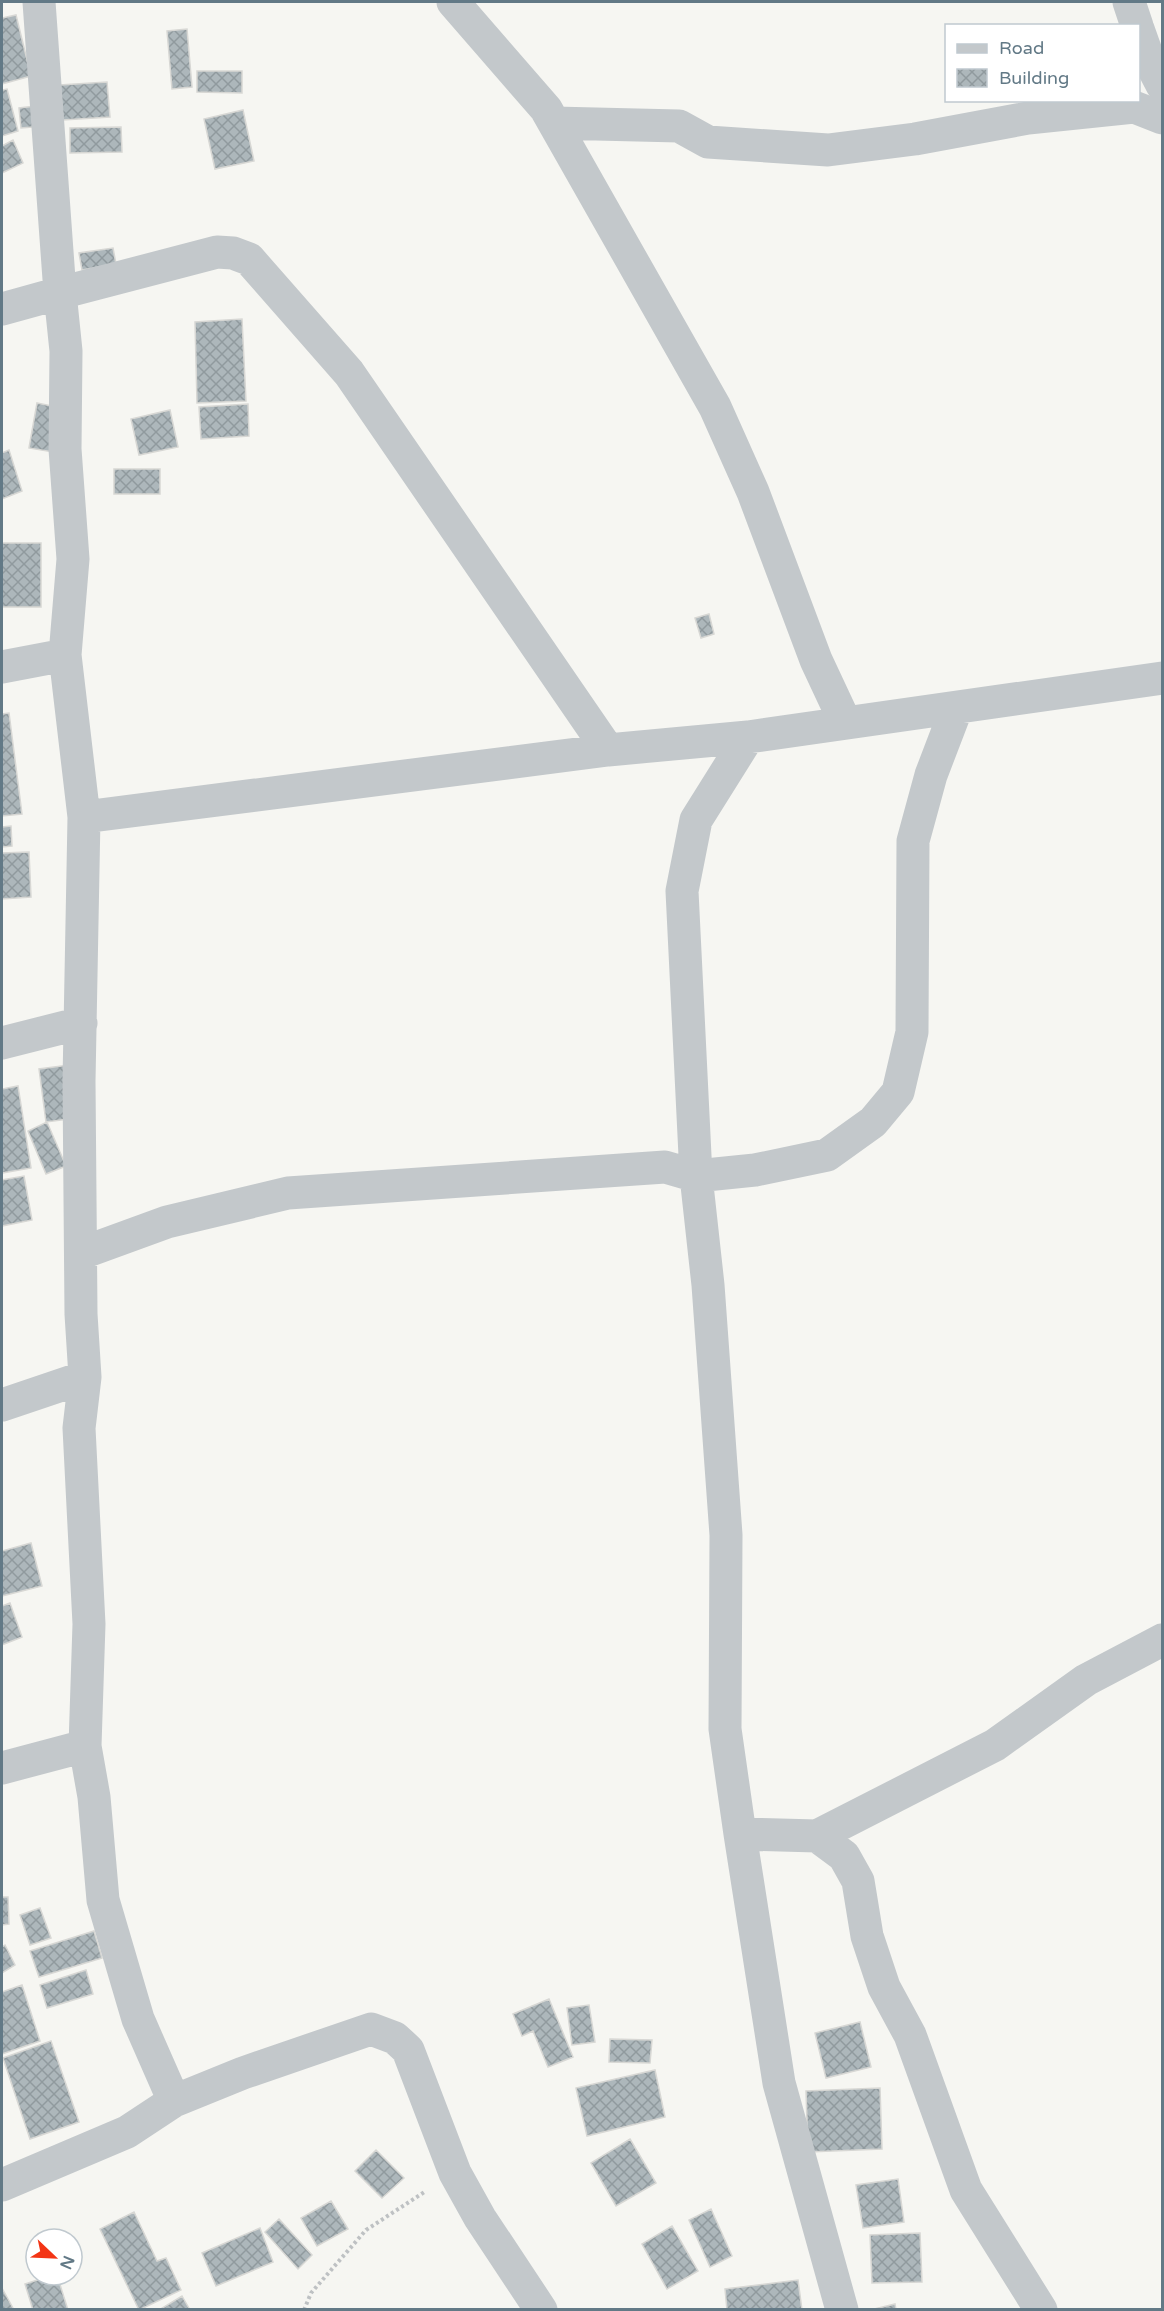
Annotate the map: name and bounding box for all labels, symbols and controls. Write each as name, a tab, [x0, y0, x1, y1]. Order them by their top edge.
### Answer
legend	[945, 24, 1140, 102]
text: Road	[999, 37, 1044, 59]
text: Building	[999, 67, 1069, 89]
north arrow	[24, 2227, 84, 2287]
text: N	[55, 2253, 79, 2272]

